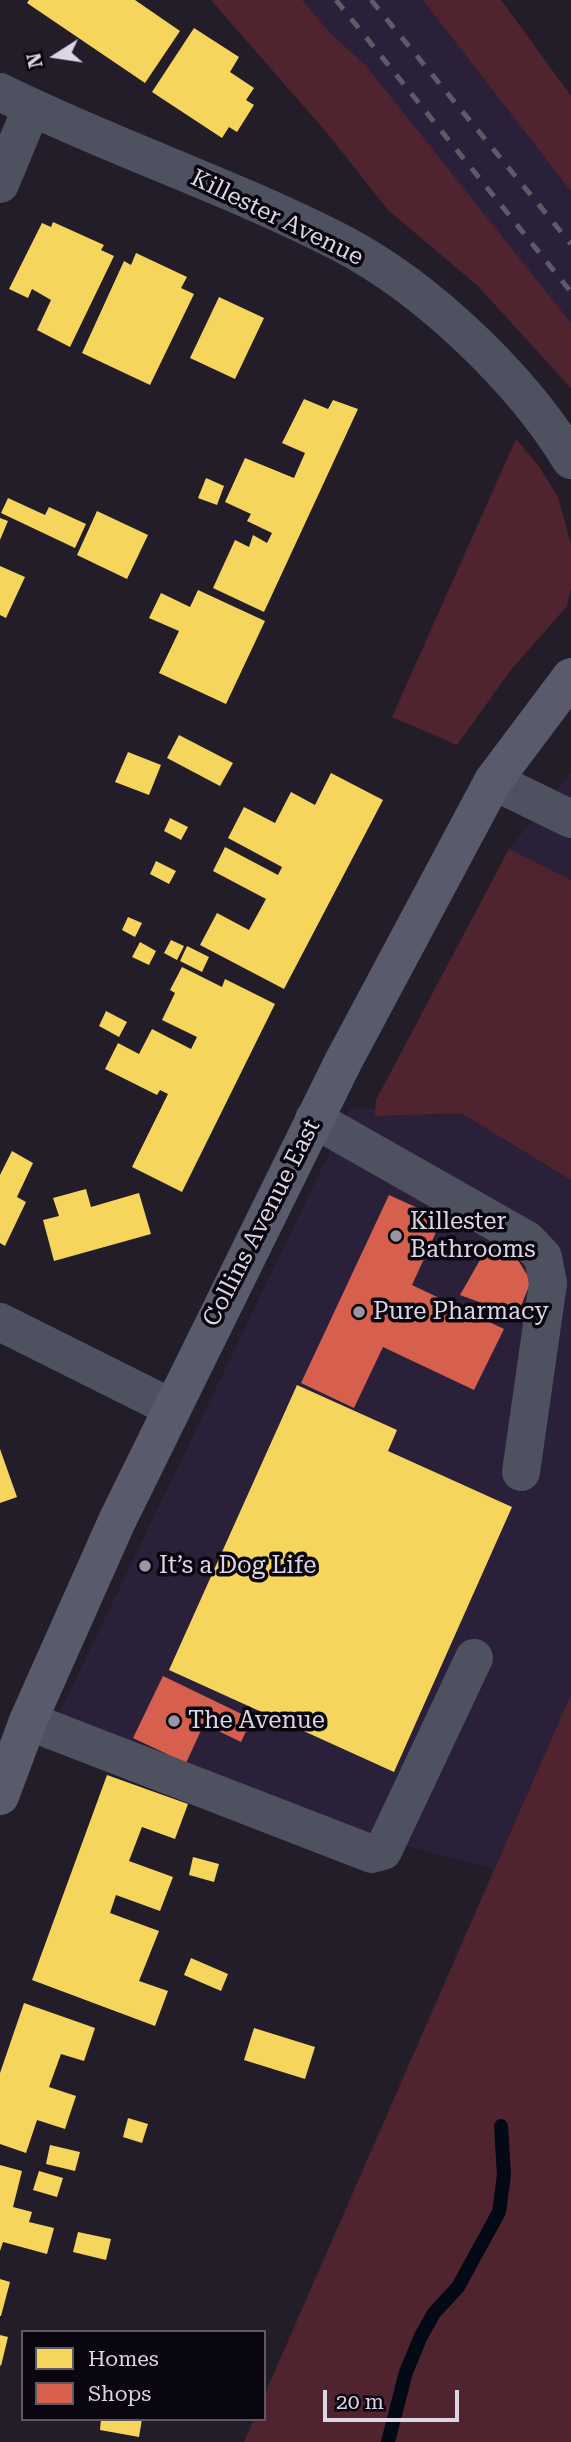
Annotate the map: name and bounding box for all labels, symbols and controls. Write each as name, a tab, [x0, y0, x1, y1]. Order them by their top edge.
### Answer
north arrow	[21, 21, 91, 91]
text: N	[22, 51, 48, 70]
street label: Killester Avenue	[186, 164, 368, 272]
street label: Collins Avenue East	[197, 1115, 327, 1331]
place label: Killester Bathrooms	[410, 1208, 536, 1264]
marker: Killester Bathrooms	[388, 1228, 404, 1244]
place label: Pure Pharmacy	[373, 1298, 549, 1326]
marker: Pure Pharmacy	[351, 1304, 367, 1320]
place label: It’s a Dog Life	[159, 1552, 316, 1580]
marker: It’s a Dog Life	[137, 1558, 153, 1574]
place label: The Avenue	[188, 1707, 325, 1735]
marker: The Avenue	[166, 1713, 182, 1729]
legend	[21, 2330, 266, 2421]
text: Homes	[88, 2347, 159, 2371]
scale bar	[326, 2376, 462, 2420]
text: Shops	[88, 2382, 151, 2406]
text: 20 m	[336, 2390, 384, 2414]

